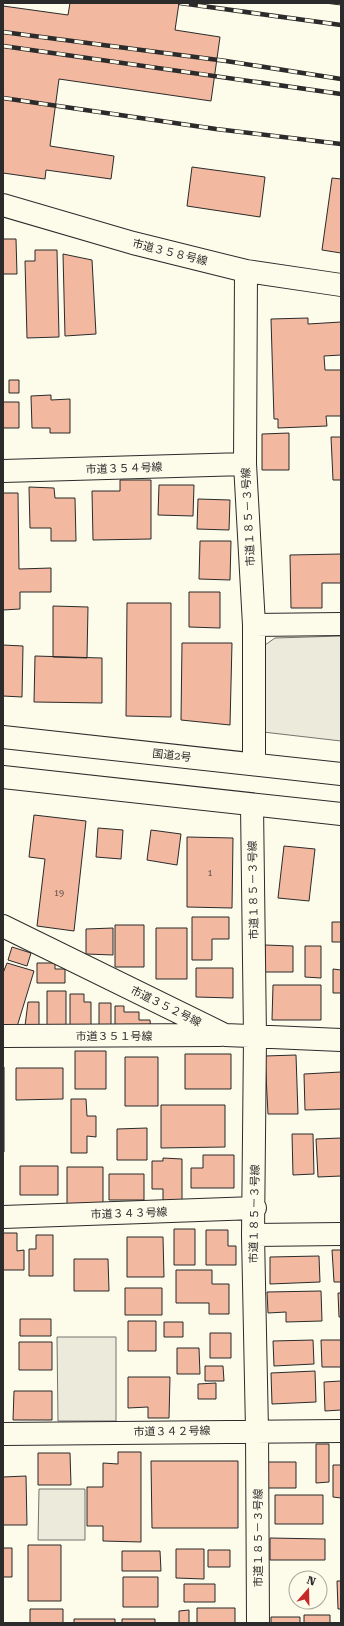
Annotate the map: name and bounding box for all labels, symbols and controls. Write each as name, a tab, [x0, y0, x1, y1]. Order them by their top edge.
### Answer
street label: 市道３５８号線	[131, 237, 209, 268]
street label: 市道３５４号線	[85, 461, 163, 476]
street label: 市道１８５－３号線	[239, 467, 258, 567]
street label: 国道2号	[152, 747, 192, 764]
street label: 市道１８５－３号線	[246, 840, 261, 940]
house number: 1	[207, 868, 213, 878]
house number: 19	[54, 888, 64, 898]
street label: 市道３５２号線	[128, 984, 203, 1029]
street label: 市道３５１号線	[76, 1030, 153, 1043]
street label: 市道１８５－３号線	[247, 1164, 262, 1264]
street label: 市道３４３号線	[90, 1206, 168, 1221]
street label: 市道３４２号線	[133, 1424, 211, 1439]
street label: 市道１８５－３号線	[252, 1489, 265, 1588]
north arrow	[288, 1570, 328, 1610]
text: N	[305, 1574, 318, 1589]

